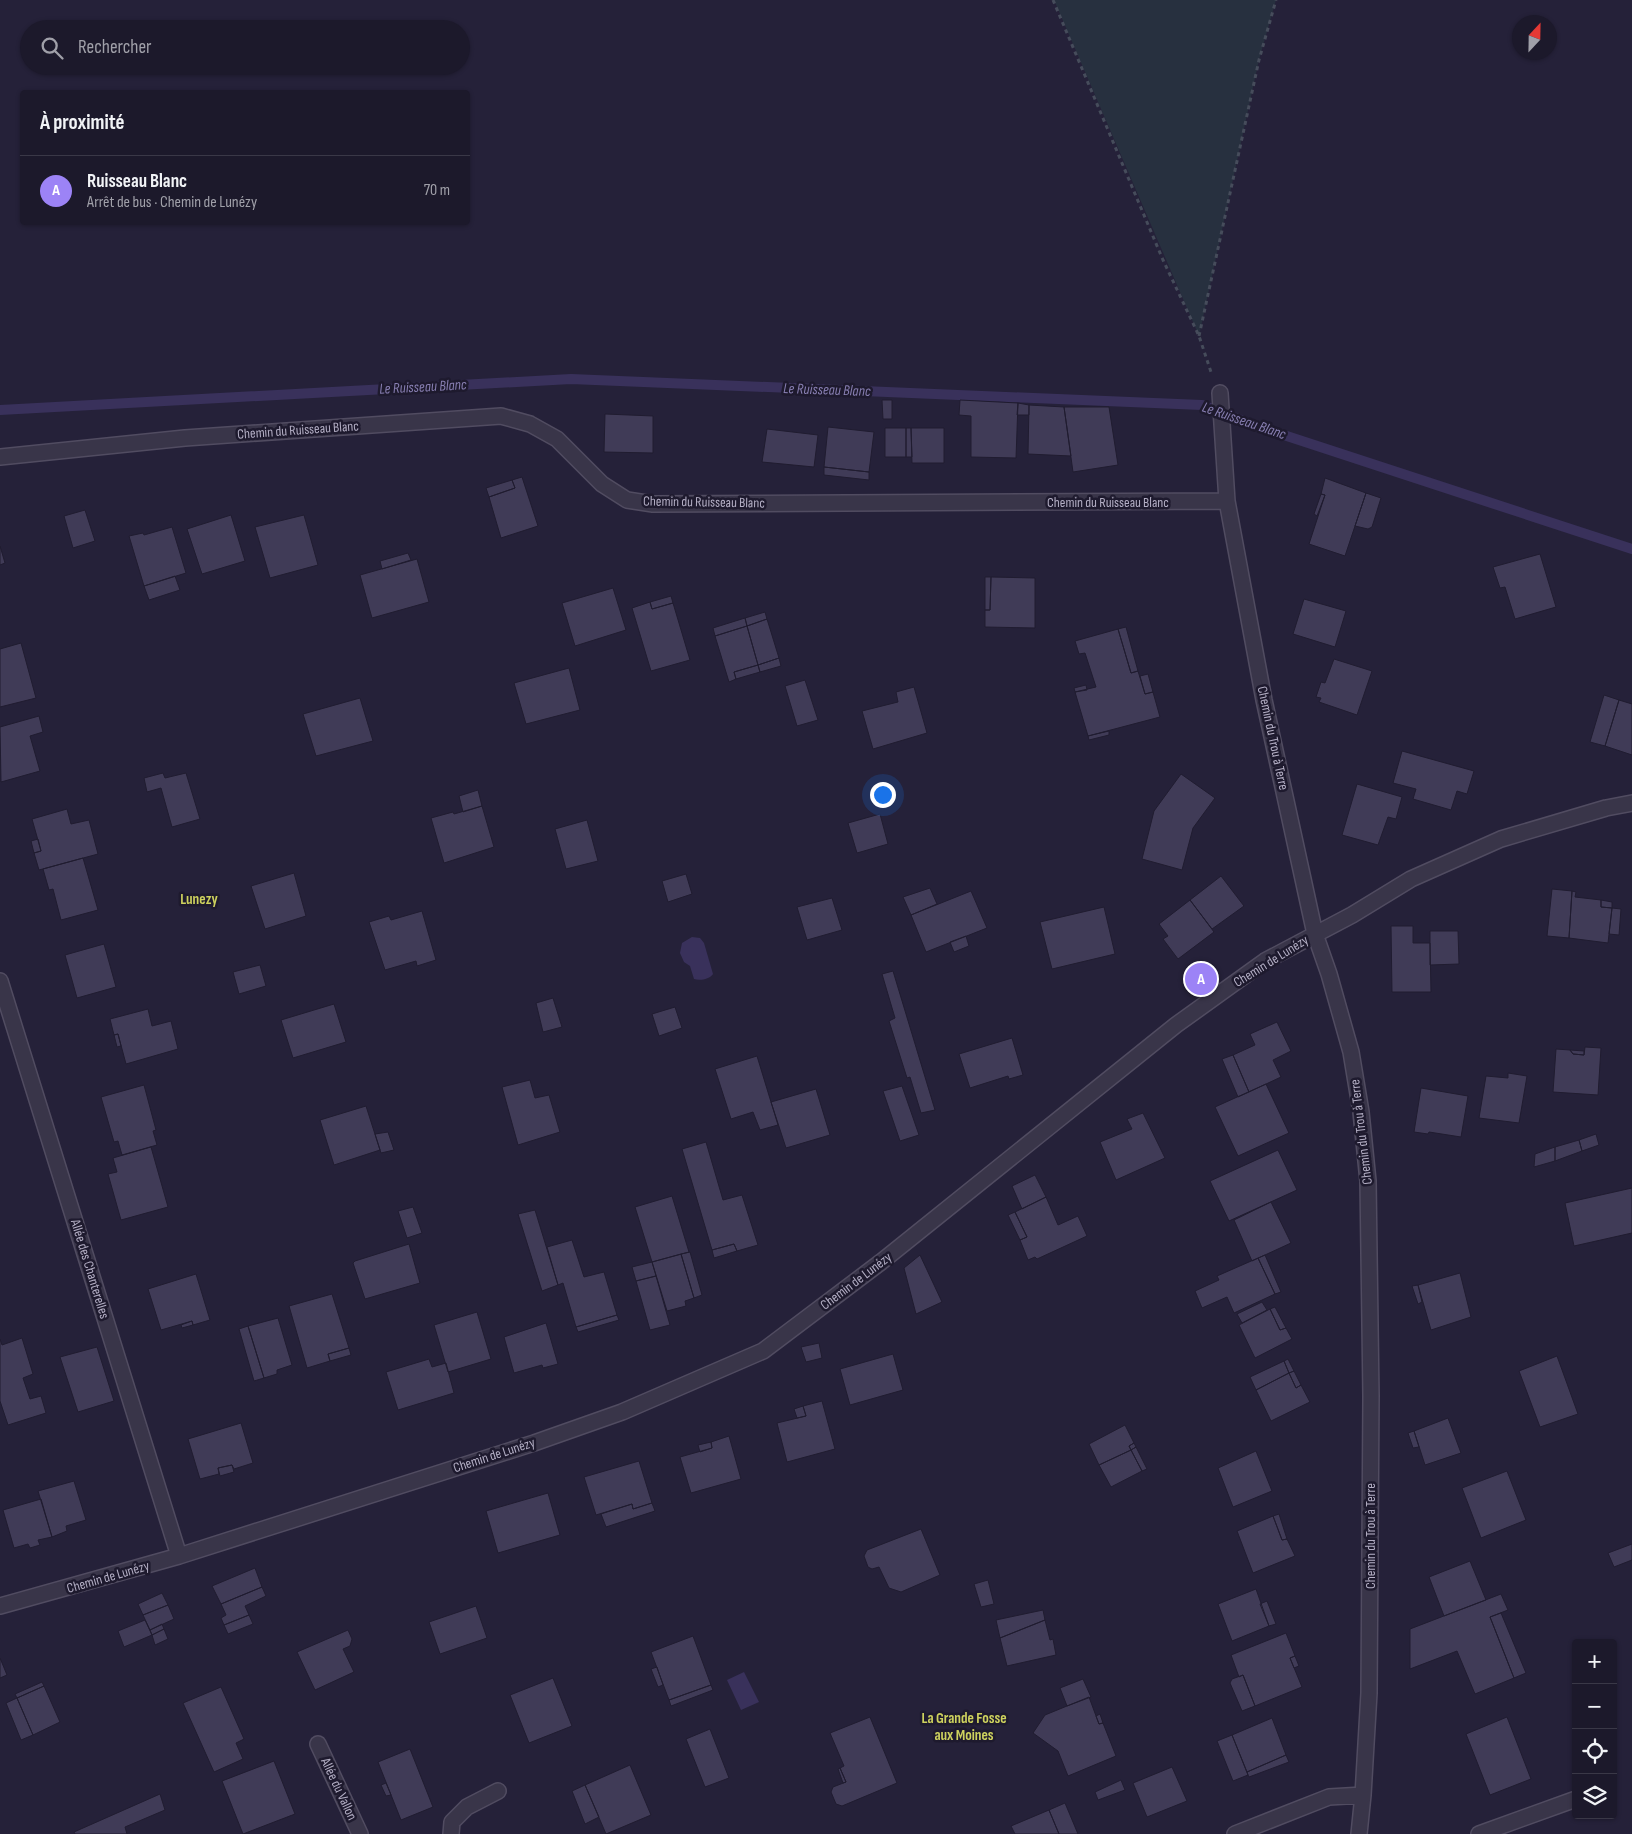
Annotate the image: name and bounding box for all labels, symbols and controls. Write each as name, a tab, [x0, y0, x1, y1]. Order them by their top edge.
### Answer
north arrow	[1512, 15, 1557, 60]
search box	[20, 20, 470, 75]
icon: search	[38, 34, 66, 62]
text: Rechercher	[78, 36, 152, 59]
text: À proximité	[40, 110, 125, 135]
text: Ruisseau Blanc	[87, 170, 187, 193]
text: A	[52, 181, 60, 200]
text: 70 m	[424, 181, 450, 200]
text: Arrêt de bus · Chemin de Lunézy	[87, 193, 257, 212]
water label: Le Ruisseau Blanc	[379, 375, 467, 399]
water label: Le Ruisseau Blanc	[783, 379, 871, 401]
water label: Le Ruisseau Blanc	[1200, 398, 1289, 444]
street label: Chemin du Ruisseau Blanc	[237, 417, 359, 443]
street label: Chemin du Ruisseau Blanc	[643, 492, 765, 512]
street label: Chemin du Ruisseau Blanc	[1047, 494, 1169, 511]
street label: Chemin du Trou à Terre	[1254, 684, 1292, 792]
your location	[870, 782, 896, 808]
district label: Lunezy	[180, 890, 219, 909]
street label: Chemin de Lunézy	[1230, 931, 1312, 991]
pin: A	[1185, 960, 1217, 998]
street label: Chemin du Trou à Terre	[1346, 1078, 1376, 1186]
street label: Allée des Chanterelles	[67, 1216, 113, 1321]
street label: Chemin de Lunézy	[817, 1248, 896, 1313]
street label: Chemin de Lunézy	[451, 1434, 538, 1476]
street label: Chemin du Trou à Terre	[1362, 1483, 1379, 1589]
street label: Chemin de Lunézy	[65, 1557, 152, 1597]
map controls	[1572, 1639, 1617, 1819]
button: +	[1572, 1639, 1617, 1684]
button: −	[1572, 1684, 1617, 1729]
district label: La Grande Fosse aux Moines	[921, 1709, 1007, 1745]
button: locate	[1572, 1729, 1617, 1774]
street label: Allée du Vallon	[317, 1754, 361, 1823]
button: layers	[1572, 1774, 1617, 1819]

